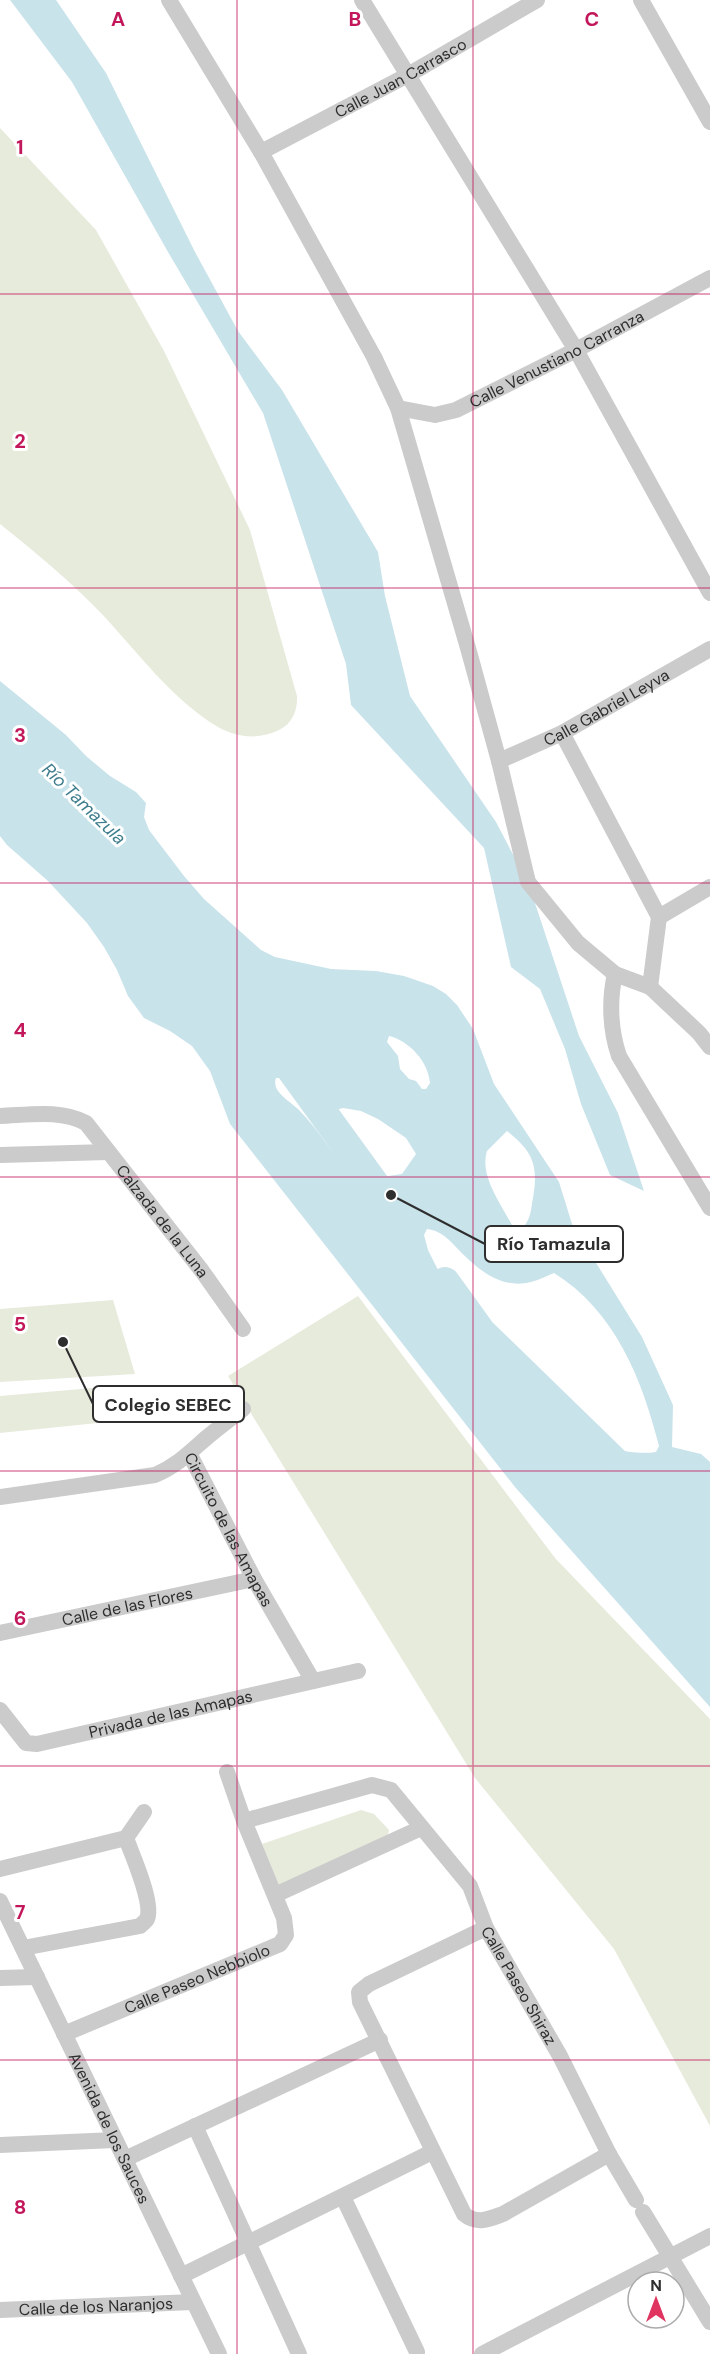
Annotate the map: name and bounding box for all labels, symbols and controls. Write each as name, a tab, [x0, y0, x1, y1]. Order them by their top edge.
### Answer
text: A	[111, 6, 125, 32]
text: B	[349, 6, 361, 32]
text: C	[585, 6, 599, 32]
street label: Calle Juan Carrasco	[331, 33, 470, 123]
text: 1	[16, 134, 24, 160]
street label: Calle Venustiano Carranza	[466, 306, 647, 413]
text: 2	[14, 428, 26, 454]
street label: Calle Gabriel Leyva	[540, 664, 673, 751]
text: 3	[14, 722, 26, 748]
water label: Río Tamazula	[37, 758, 131, 850]
text: 4	[14, 1017, 27, 1043]
street label: Calzada de la Luna	[111, 1160, 213, 1282]
callout: Río Tamazula	[485, 1226, 623, 1262]
text: Río Tamazula	[497, 1232, 611, 1256]
text: 5	[14, 1311, 26, 1337]
callout: Colegio SEBEC	[93, 1386, 244, 1422]
text: Colegio SEBEC	[104, 1393, 232, 1417]
street label: Circuito de las Amapas	[179, 1449, 278, 1611]
street label: Calle de las Flores	[60, 1582, 195, 1631]
text: 6	[14, 1605, 26, 1631]
street label: Privada de las Amapas	[87, 1685, 255, 1743]
text: 7	[15, 1899, 26, 1925]
street label: Calle Paseo Shiraz	[476, 1922, 561, 2049]
street label: Calle Paseo Nebbiolo	[121, 1939, 273, 2019]
street label: Avenida de los Sauces	[64, 2049, 155, 2207]
text: 8	[14, 2194, 26, 2220]
north arrow	[626, 2270, 686, 2330]
text: N	[650, 2275, 662, 2296]
street label: Calle de los Naranjos	[18, 2293, 174, 2320]

